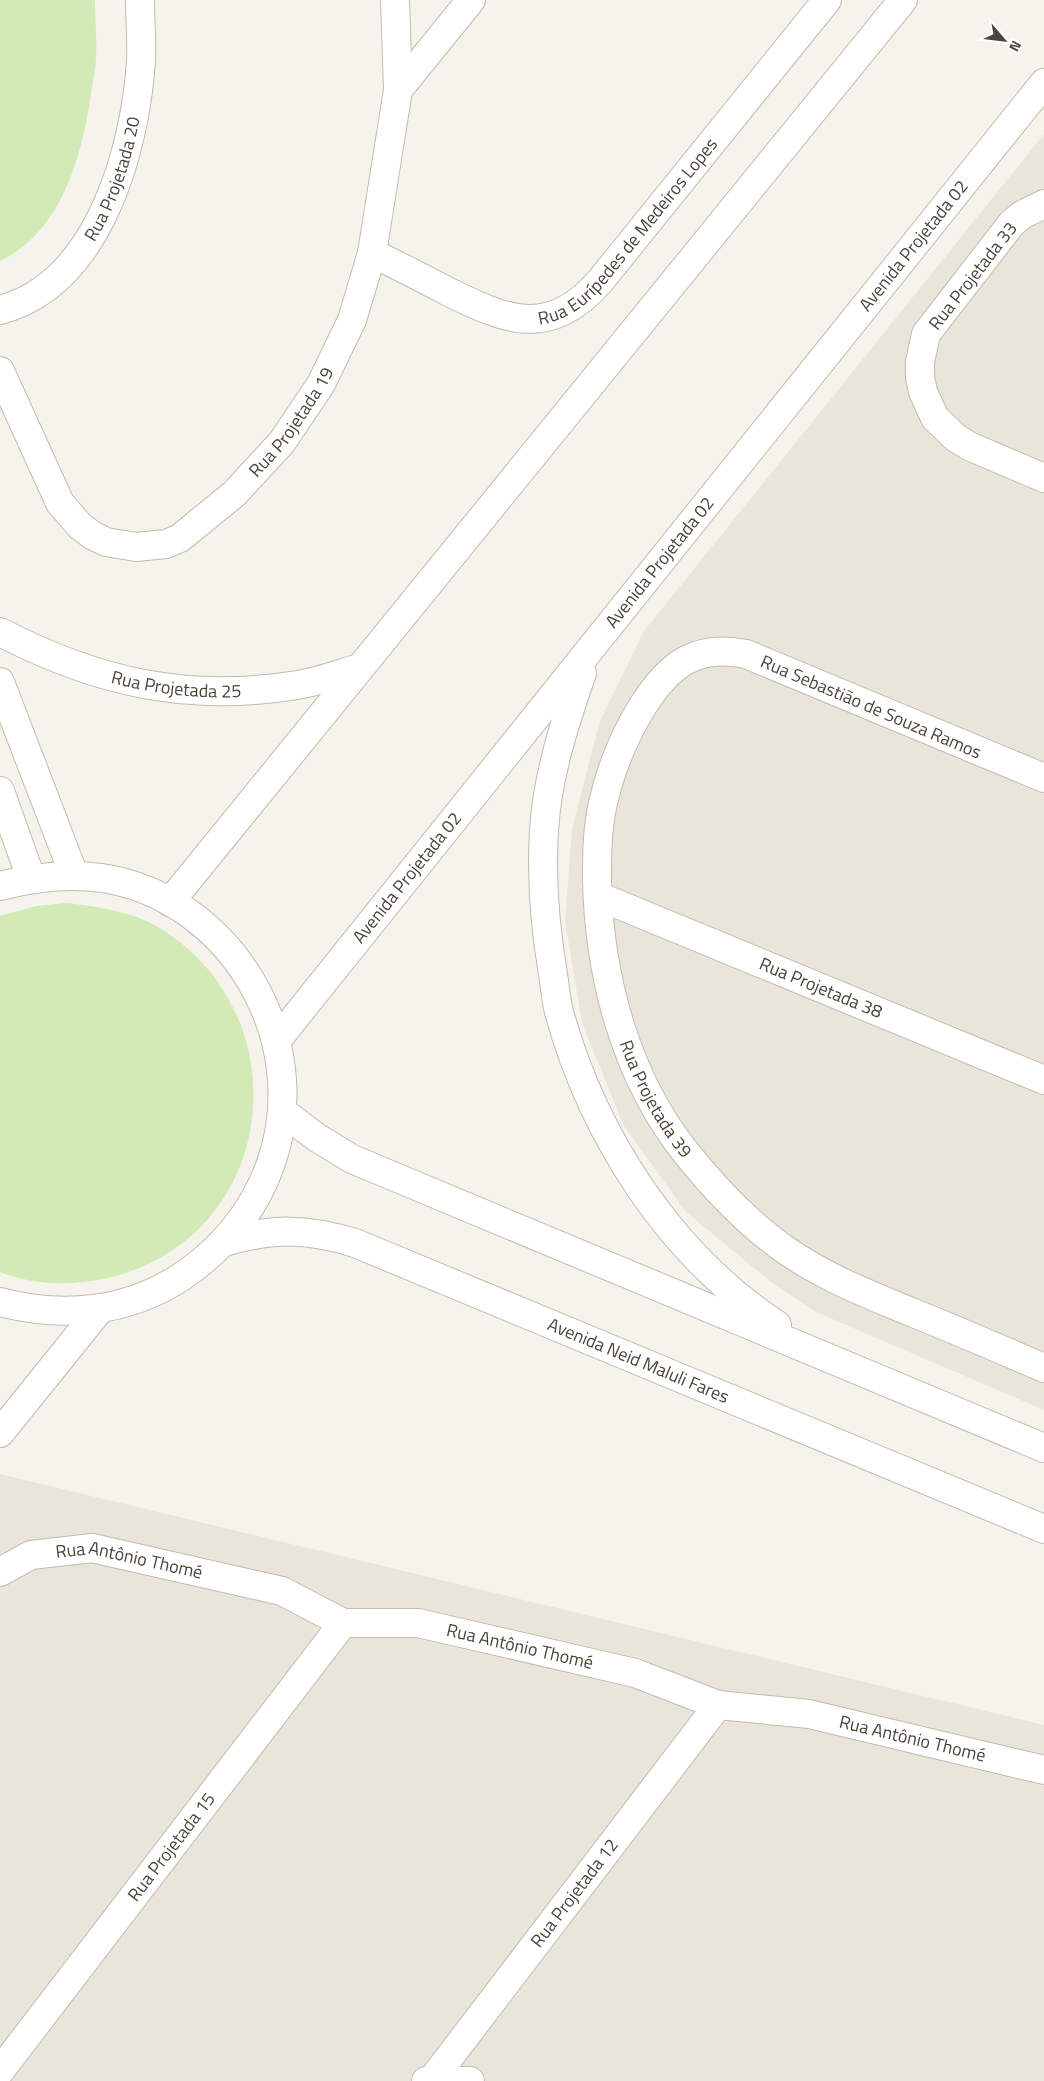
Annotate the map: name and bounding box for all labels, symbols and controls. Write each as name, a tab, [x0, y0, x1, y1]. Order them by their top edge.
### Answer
north arrow	[979, 15, 1029, 65]
text: N	[1004, 37, 1027, 56]
street label: Rua Projetada 20	[77, 114, 147, 246]
street label: Rua Eurípedes de Medeiros Lopes	[536, 132, 724, 332]
street label: Avenida Projetada 02	[852, 174, 974, 317]
street label: Rua Projetada 33	[922, 216, 1024, 336]
street label: Rua Projetada 19	[242, 362, 340, 483]
street label: Avenida Projetada 02	[598, 491, 720, 634]
street label: Rua Sebastião de Souza Ramos	[757, 648, 986, 765]
street label: Rua Projetada 25	[109, 663, 242, 704]
street label: Avenida Projetada 02	[346, 806, 468, 949]
street label: Rua Projetada 38	[755, 950, 887, 1025]
street label: Rua Projetada 39	[613, 1036, 699, 1163]
street label: Avenida Neid Maluli Fares	[544, 1310, 733, 1410]
street label: Rua Antônio Thomé	[54, 1534, 205, 1586]
street label: Rua Antônio Thomé	[444, 1616, 596, 1676]
street label: Rua Antônio Thomé	[837, 1708, 989, 1769]
street label: Rua Projetada 15	[121, 1787, 222, 1907]
street label: Rua Projetada 12	[524, 1833, 625, 1953]

